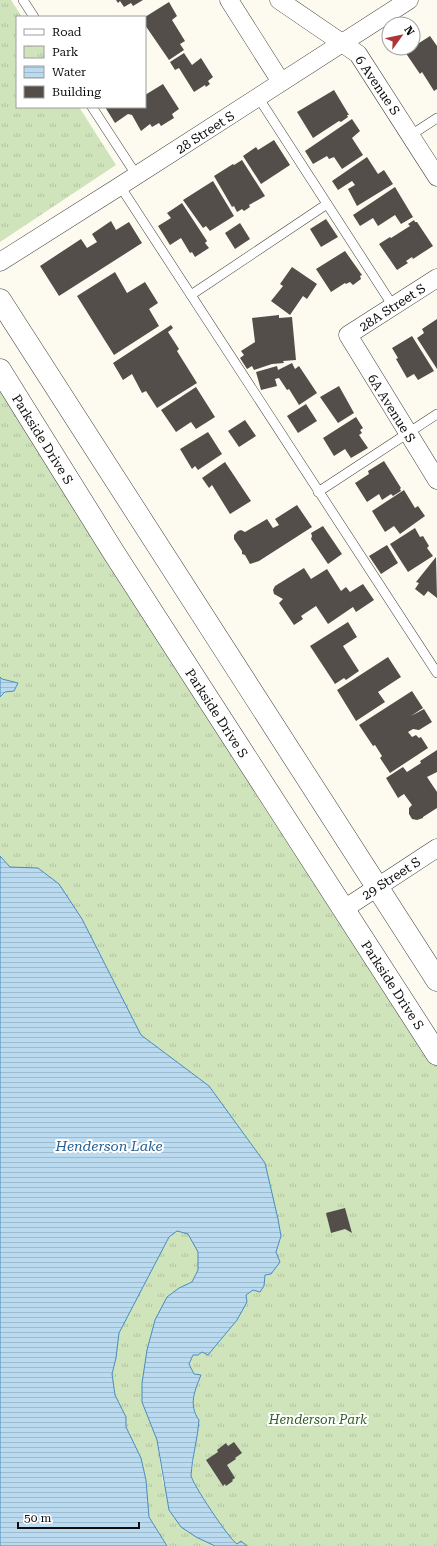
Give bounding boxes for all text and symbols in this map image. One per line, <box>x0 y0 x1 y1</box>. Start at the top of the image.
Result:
legend <box>16 16 146 108</box>
north arrow <box>381 16 421 56</box>
text: N <box>401 24 417 38</box>
text: Road <box>52 25 82 39</box>
text: Park <box>52 45 79 59</box>
street label: 6 Avenue S <box>352 53 403 118</box>
text: Water <box>52 65 86 79</box>
text: Building <box>52 85 101 99</box>
street label: 28 Street S <box>173 108 237 157</box>
street label: 28A Street S <box>356 281 428 334</box>
street label: 6A Avenue S <box>365 371 419 445</box>
street label: Parkside Drive S <box>9 392 76 487</box>
street label: Parkside Drive S <box>182 666 251 761</box>
street label: 29 Street S <box>359 854 423 903</box>
street label: Parkside Drive S <box>358 938 427 1033</box>
water label: Henderson Lake <box>54 1138 163 1154</box>
park label: Henderson Park <box>268 1412 368 1427</box>
scale bar <box>18 1504 139 1530</box>
text: 50 m <box>24 1511 51 1525</box>

